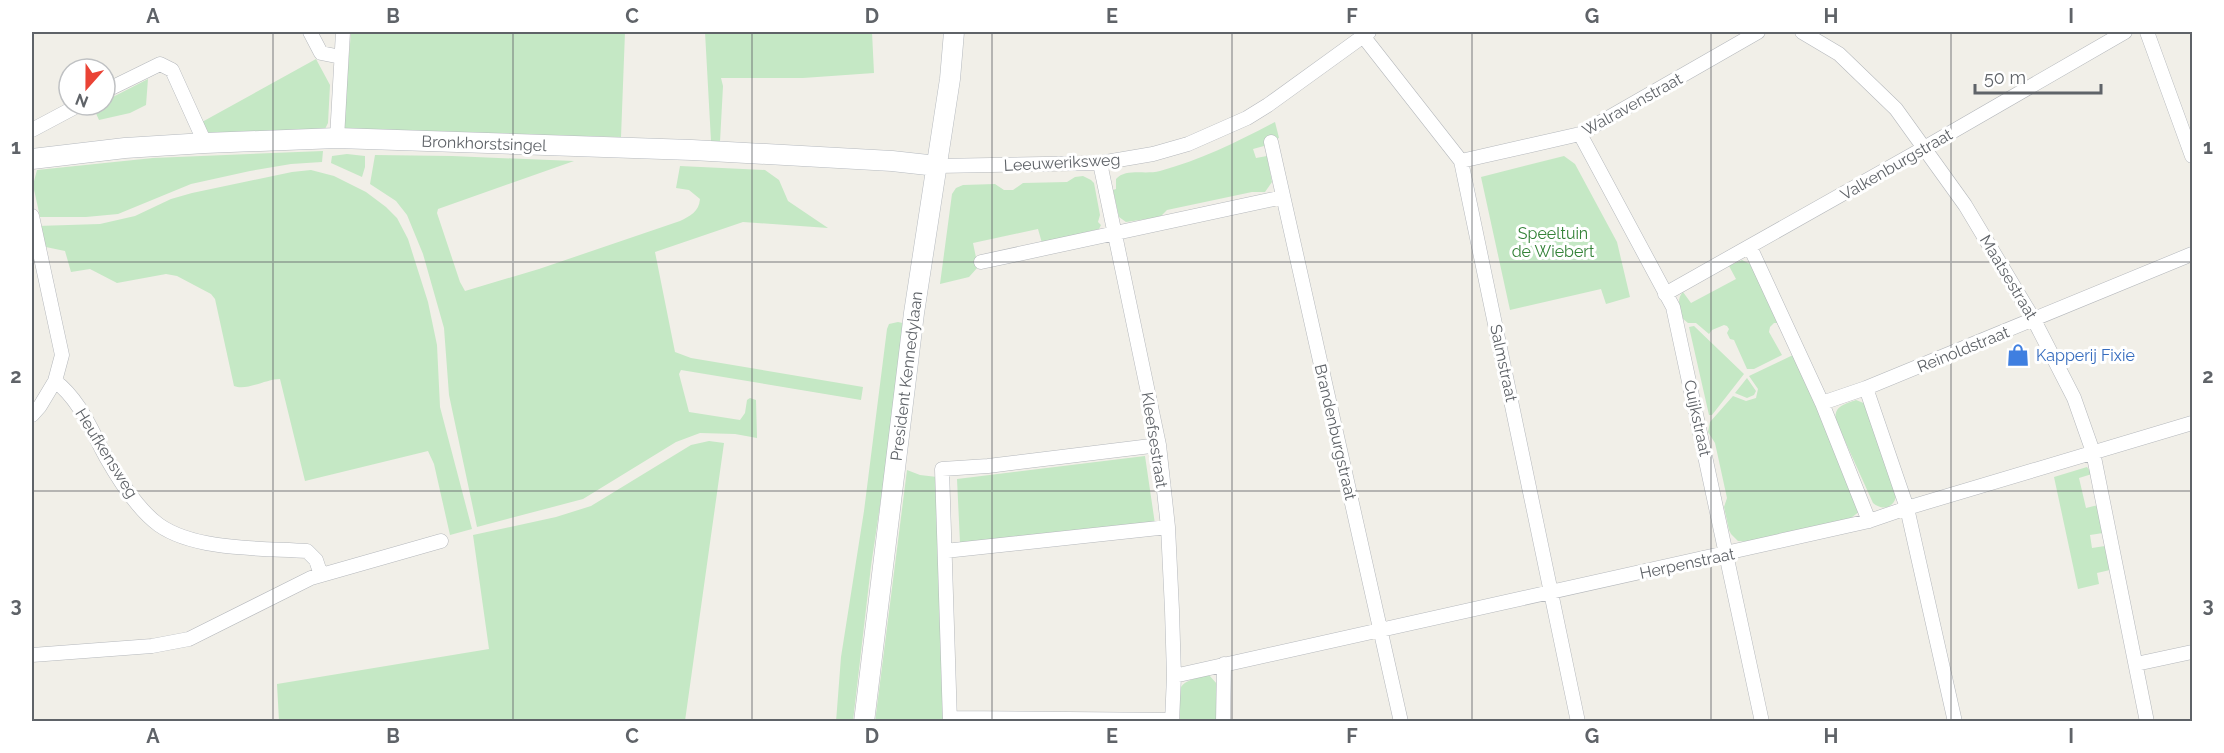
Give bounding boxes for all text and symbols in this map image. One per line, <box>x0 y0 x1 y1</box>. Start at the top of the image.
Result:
text: A <box>146 4 160 28</box>
text: B <box>386 4 400 28</box>
text: C <box>625 4 639 28</box>
text: D <box>865 4 879 28</box>
text: E <box>1106 4 1118 28</box>
text: F <box>1346 4 1358 28</box>
text: G <box>1585 4 1599 28</box>
text: H <box>1824 4 1838 28</box>
text: I <box>2068 4 2074 28</box>
north arrow <box>57 57 117 117</box>
scale bar <box>1975 57 2101 95</box>
text: 50 m <box>1984 67 2026 88</box>
street label: Walravenstraat <box>1579 69 1686 140</box>
text: N <box>73 89 91 112</box>
street label: Valkenburgstraat <box>1837 124 1956 204</box>
street label: Bronkhorstsingel <box>421 132 547 155</box>
text: 1 <box>11 135 21 159</box>
text: 1 <box>2203 135 2213 159</box>
street label: Leeuweriksweg <box>1003 150 1121 175</box>
park label: Speeltuin de Wiebert <box>1512 224 1595 261</box>
street label: Maatsestraat <box>1976 232 2042 324</box>
street label: President Kennedylaan <box>887 290 926 462</box>
street label: Reinoldstraat <box>1914 322 2013 377</box>
street label: Salmstraat <box>1486 323 1521 404</box>
shop icon: Kapperij Fixie <box>2005 342 2031 368</box>
place label: Kapperij Fixie <box>2036 346 2135 365</box>
street label: Brandenburgstraat <box>1311 362 1361 503</box>
text: 2 <box>10 364 22 388</box>
text: 2 <box>2202 364 2214 388</box>
street label: Cuijkstraat <box>1680 378 1715 459</box>
street label: Kleefsestraat <box>1138 391 1172 490</box>
street label: Heufkensweg <box>71 405 142 502</box>
street label: Herpenstraat <box>1638 544 1737 583</box>
text: 3 <box>10 593 22 617</box>
text: 3 <box>2202 593 2214 617</box>
text: A <box>146 724 160 748</box>
text: B <box>386 724 400 748</box>
text: C <box>625 724 639 748</box>
text: D <box>865 724 879 748</box>
text: E <box>1106 724 1118 748</box>
text: F <box>1346 724 1358 748</box>
text: G <box>1585 724 1599 748</box>
text: H <box>1824 724 1838 748</box>
text: I <box>2068 724 2074 748</box>

